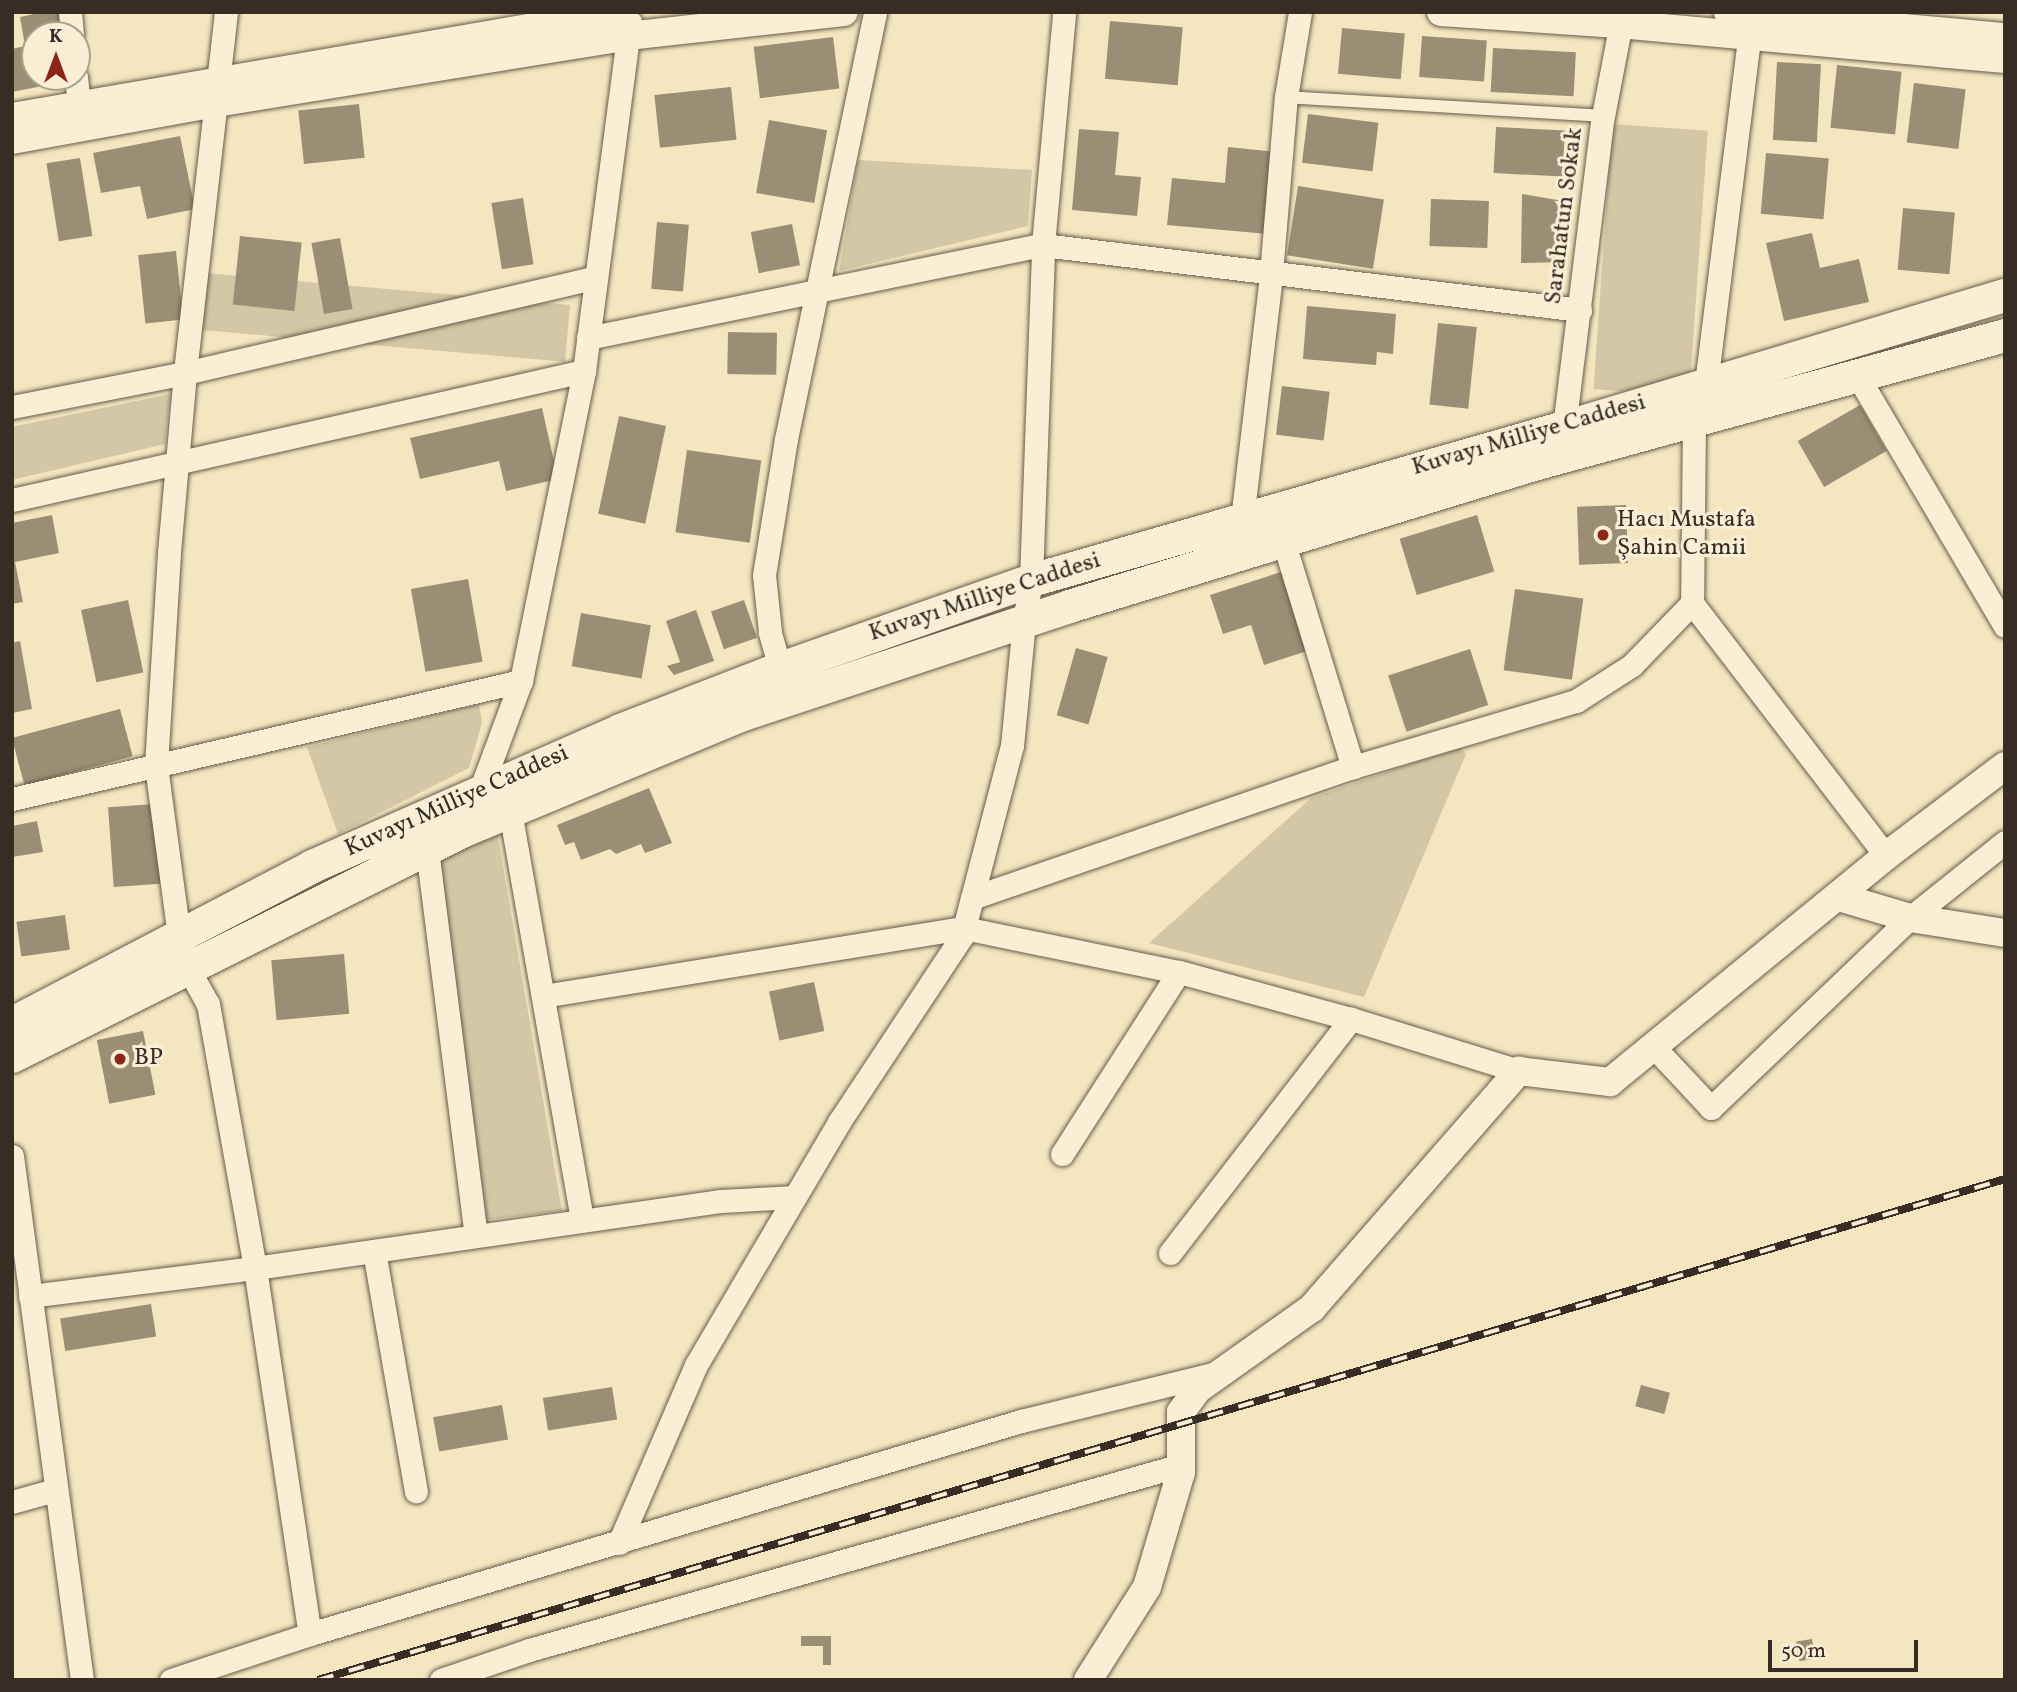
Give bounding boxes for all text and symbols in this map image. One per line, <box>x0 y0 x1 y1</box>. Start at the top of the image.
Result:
north arrow <box>21 21 91 91</box>
text: K <box>49 24 63 50</box>
street label: Sarahatun Sokak <box>1540 126 1590 306</box>
street label: Kuvayı Milliye Caddesi <box>1409 389 1649 483</box>
place label: Hacı Mustafa Şahin Camii <box>1617 507 1756 563</box>
marker: Hacı Mustafa Şahin Camii <box>1595 527 1611 543</box>
street label: Kuvayı Milliye Caddesi <box>866 547 1104 649</box>
street label: Kuvayı Milliye Caddesi <box>341 740 573 864</box>
place label: BP <box>134 1045 163 1073</box>
marker: BP <box>112 1051 128 1067</box>
scale bar <box>1772 1626 1923 1670</box>
text: 50 m <box>1781 1637 1826 1666</box>

